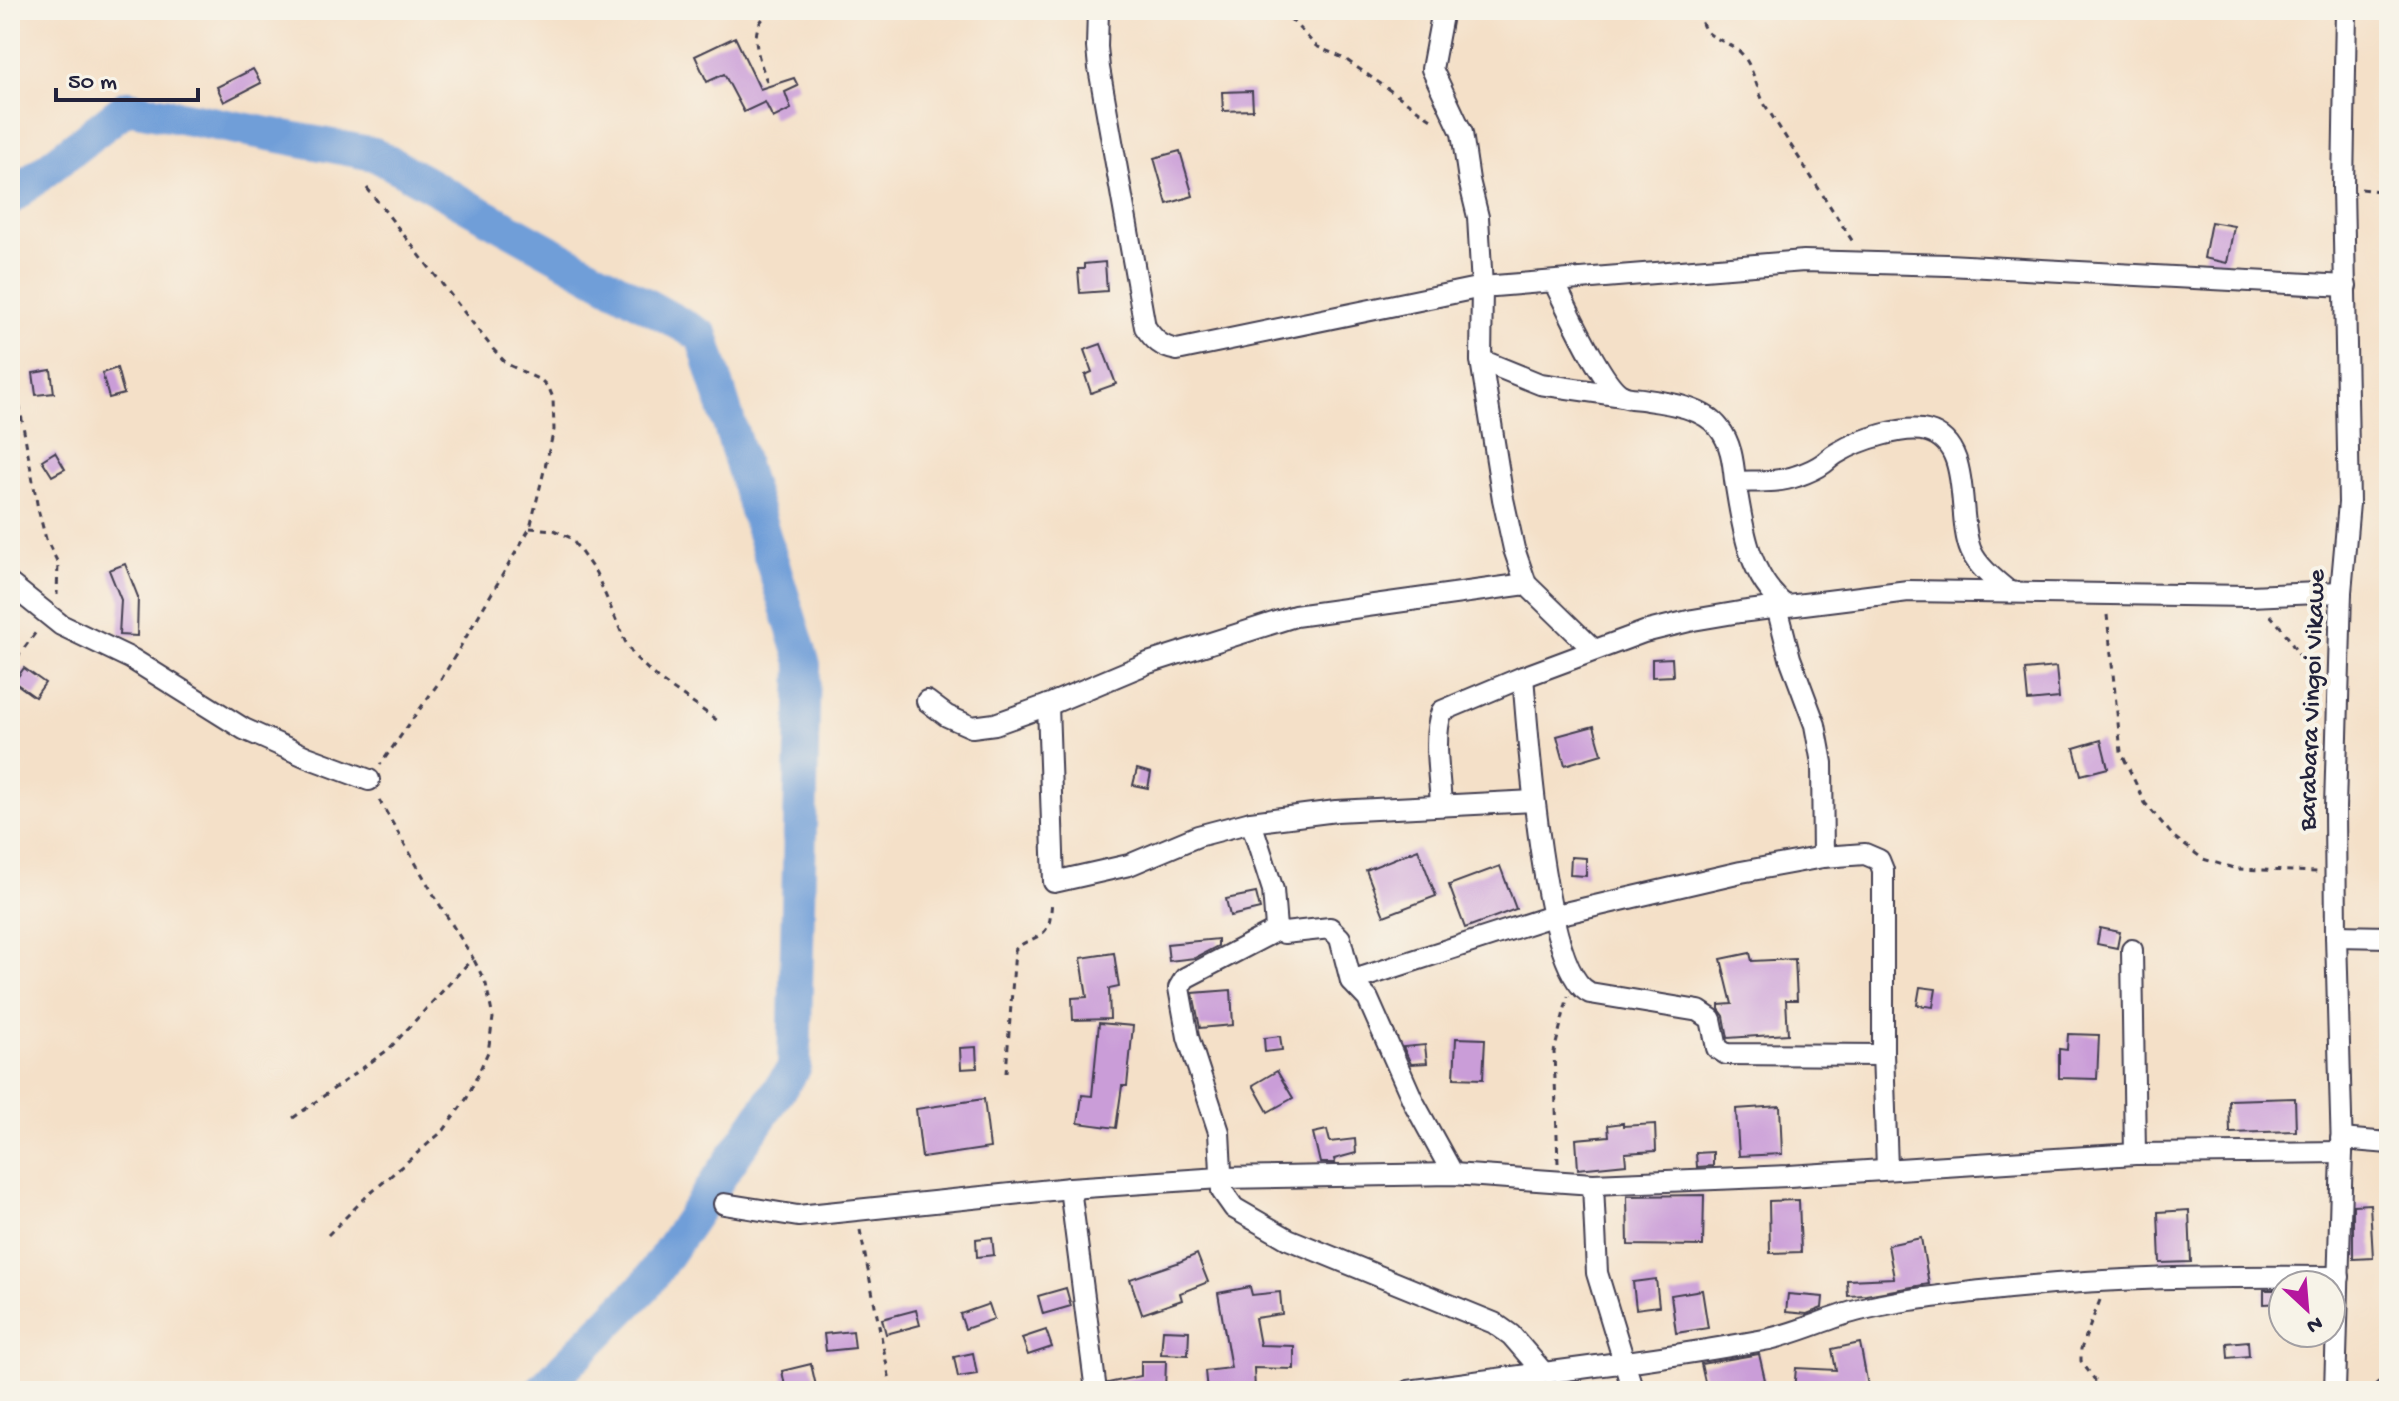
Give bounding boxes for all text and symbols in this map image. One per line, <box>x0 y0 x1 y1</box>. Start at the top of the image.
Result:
scale bar <box>56 52 198 102</box>
text: 50 m <box>68 69 117 98</box>
street label: Barabara Vingoi Vikawe <box>2294 568 2334 832</box>
north arrow <box>2267 1269 2347 1349</box>
text: N <box>2302 1309 2326 1338</box>

